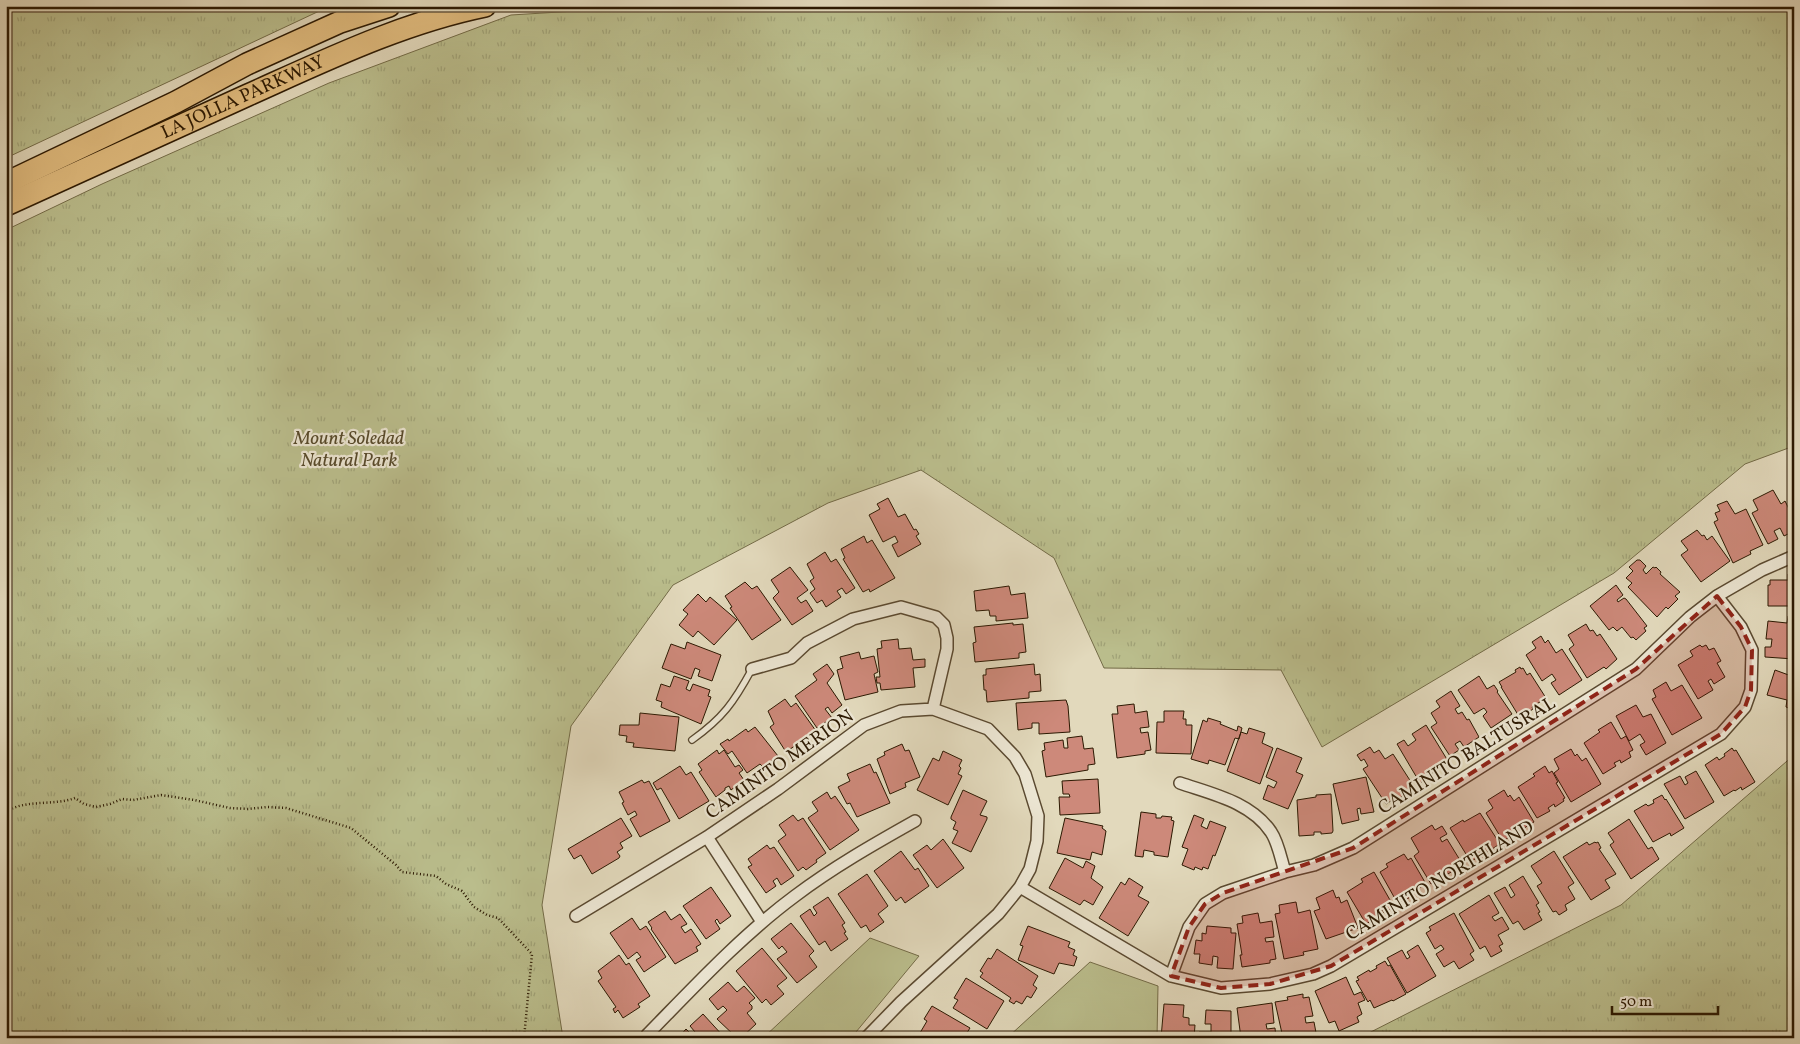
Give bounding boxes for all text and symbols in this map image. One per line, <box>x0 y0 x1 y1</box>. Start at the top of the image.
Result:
street label: LA JOLLA PARKWAY <box>157 49 329 146</box>
park label: Mount Soledad Natural Park <box>293 426 404 474</box>
street label: CAMINITO BALTUSRAL <box>1373 691 1561 821</box>
street label: CAMINITO MERION <box>701 704 859 826</box>
street label: CAMINITO NORTHLAND <box>1341 814 1539 948</box>
scale bar <box>1612 984 1719 1016</box>
text: 50 m <box>1620 992 1652 1013</box>

